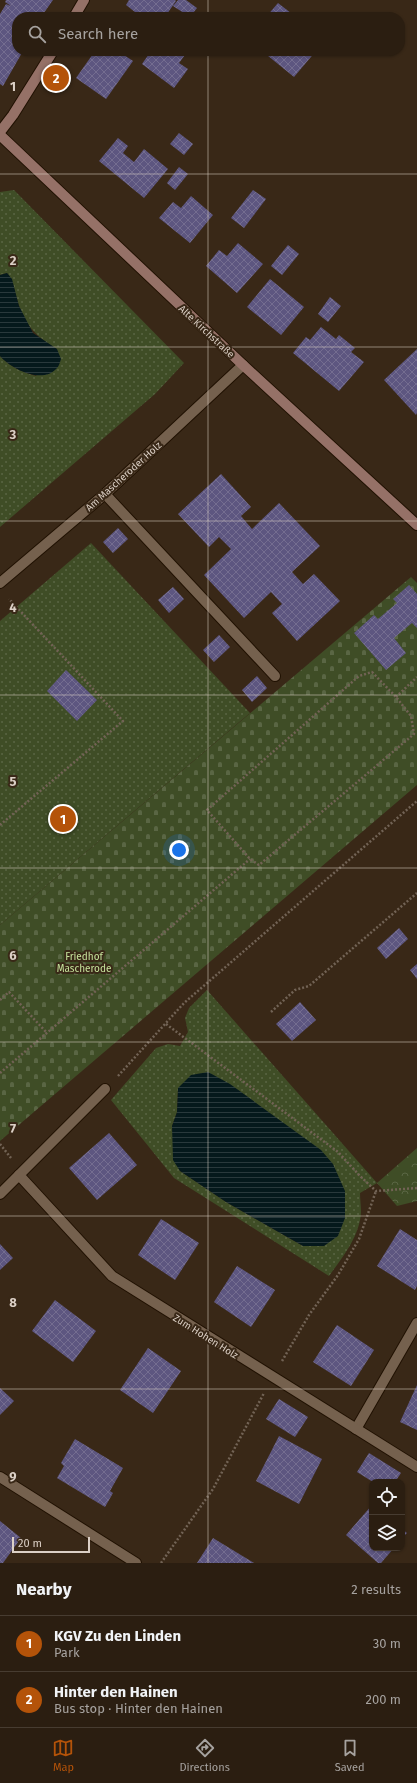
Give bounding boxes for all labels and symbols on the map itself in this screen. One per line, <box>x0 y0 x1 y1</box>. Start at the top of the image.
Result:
pin: 2 <box>43 63 69 93</box>
text: 1 <box>10 79 16 94</box>
text: 2 <box>10 253 17 268</box>
street label: Alte Kirchstraße <box>176 303 237 361</box>
text: 3 <box>9 427 17 442</box>
street label: Am Mascheroder Holz <box>83 439 165 514</box>
text: 4 <box>9 600 17 615</box>
text: 5 <box>10 774 17 789</box>
pin: 1 <box>50 804 76 834</box>
your location <box>169 840 189 860</box>
text: 6 <box>9 948 17 963</box>
park label: Friedhof Mascherode <box>57 951 111 975</box>
text: 7 <box>10 1121 16 1136</box>
text: 8 <box>9 1295 17 1310</box>
street label: Zum Hohen Holz <box>171 1312 241 1362</box>
text: 9 <box>9 1469 17 1484</box>
scale bar <box>12 1535 90 1554</box>

